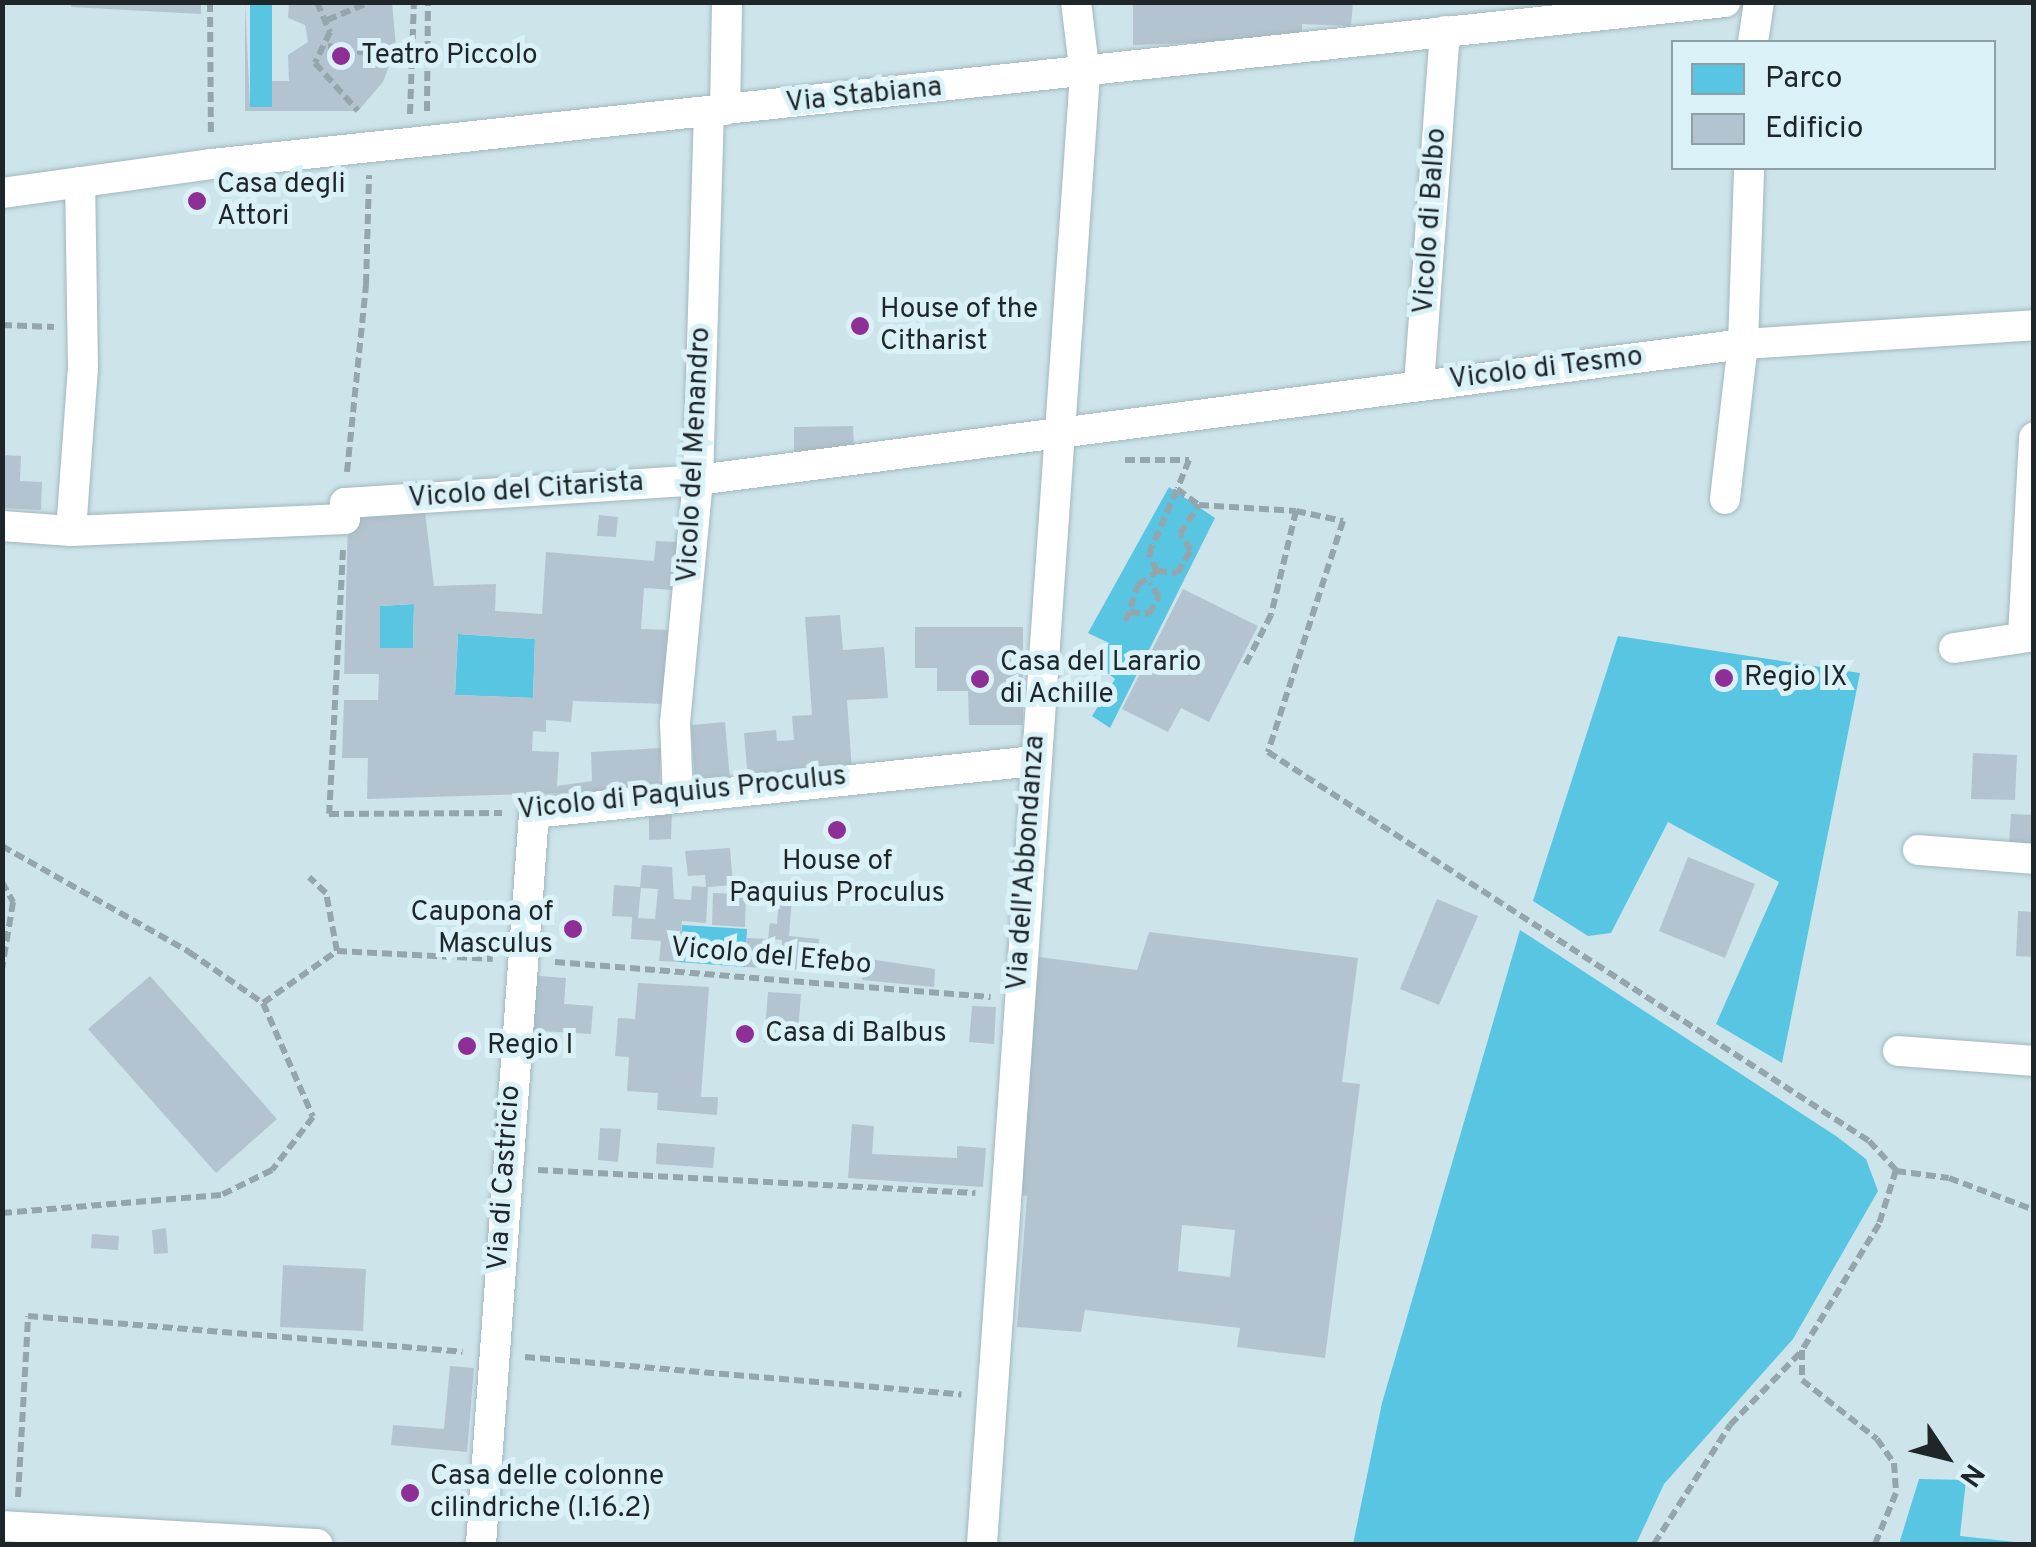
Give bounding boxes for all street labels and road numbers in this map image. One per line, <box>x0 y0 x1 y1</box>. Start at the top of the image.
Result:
street label: Via Stabiana <box>784 71 944 121</box>
street label: Vicolo di Balbo <box>1408 127 1454 315</box>
street label: Vicolo del Menandro <box>672 326 718 584</box>
street label: Vicolo di Tesmo <box>1447 340 1645 398</box>
street label: Vicolo del Citarista <box>407 466 645 516</box>
street label: Via dell'Abbondanza <box>1001 734 1053 992</box>
street label: Vicolo di Paquius Proculus <box>516 760 848 828</box>
street label: Vicolo del Efebo <box>669 931 873 983</box>
street label: Via di Castricio <box>482 1084 528 1272</box>

